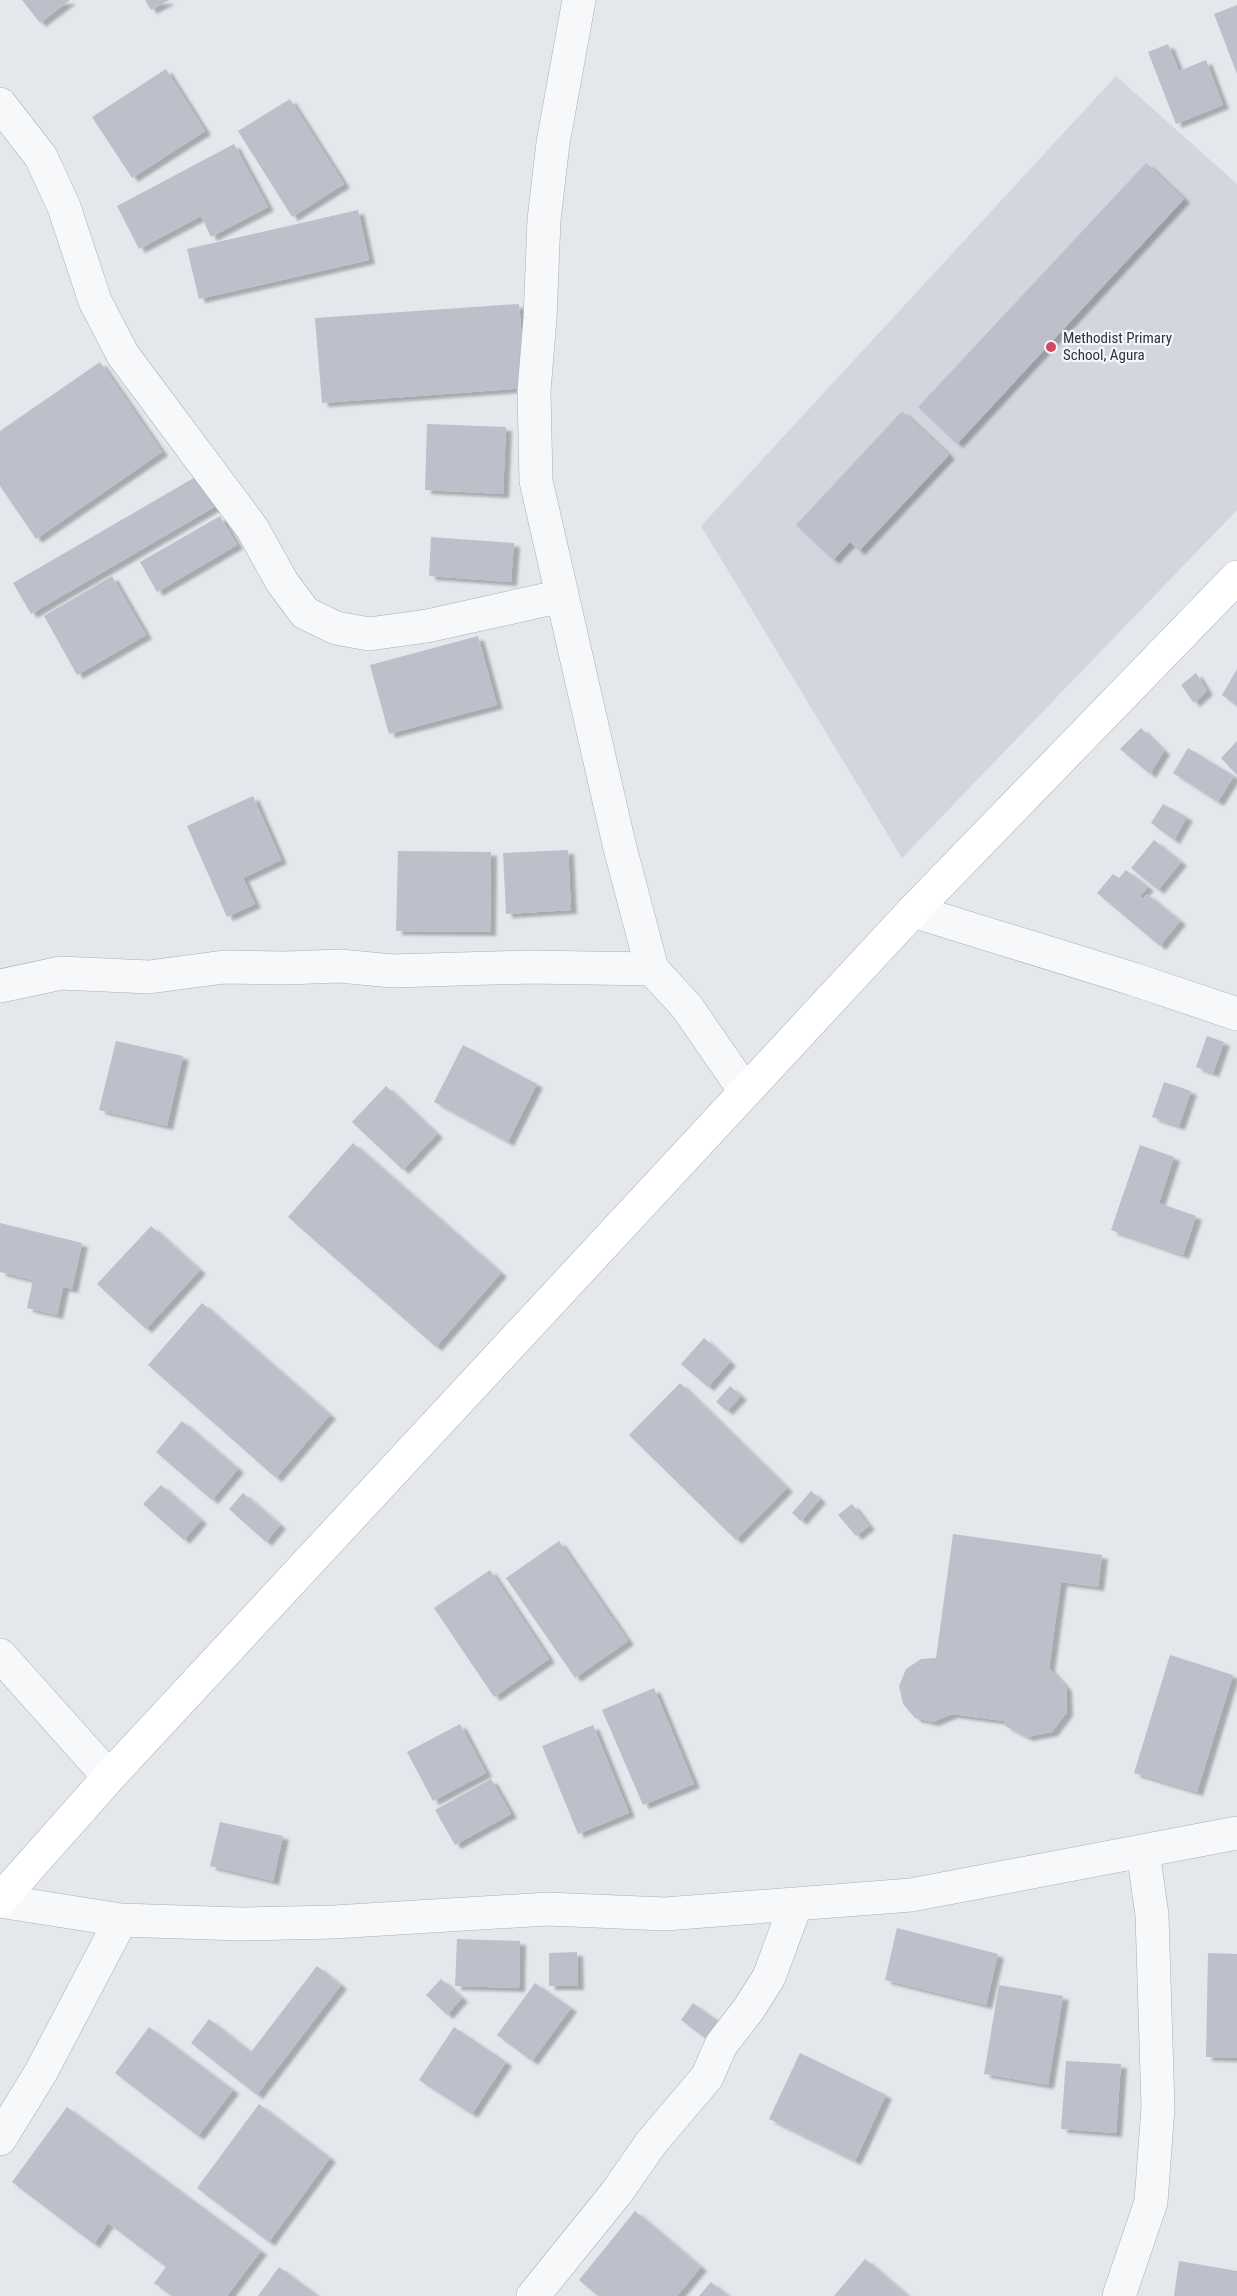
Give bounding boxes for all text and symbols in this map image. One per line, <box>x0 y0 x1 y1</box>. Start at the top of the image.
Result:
place label: Methodist Primary School, Agura <box>1063 329 1172 364</box>
marker: Methodist Primary School, Agura <box>1044 340 1058 354</box>

